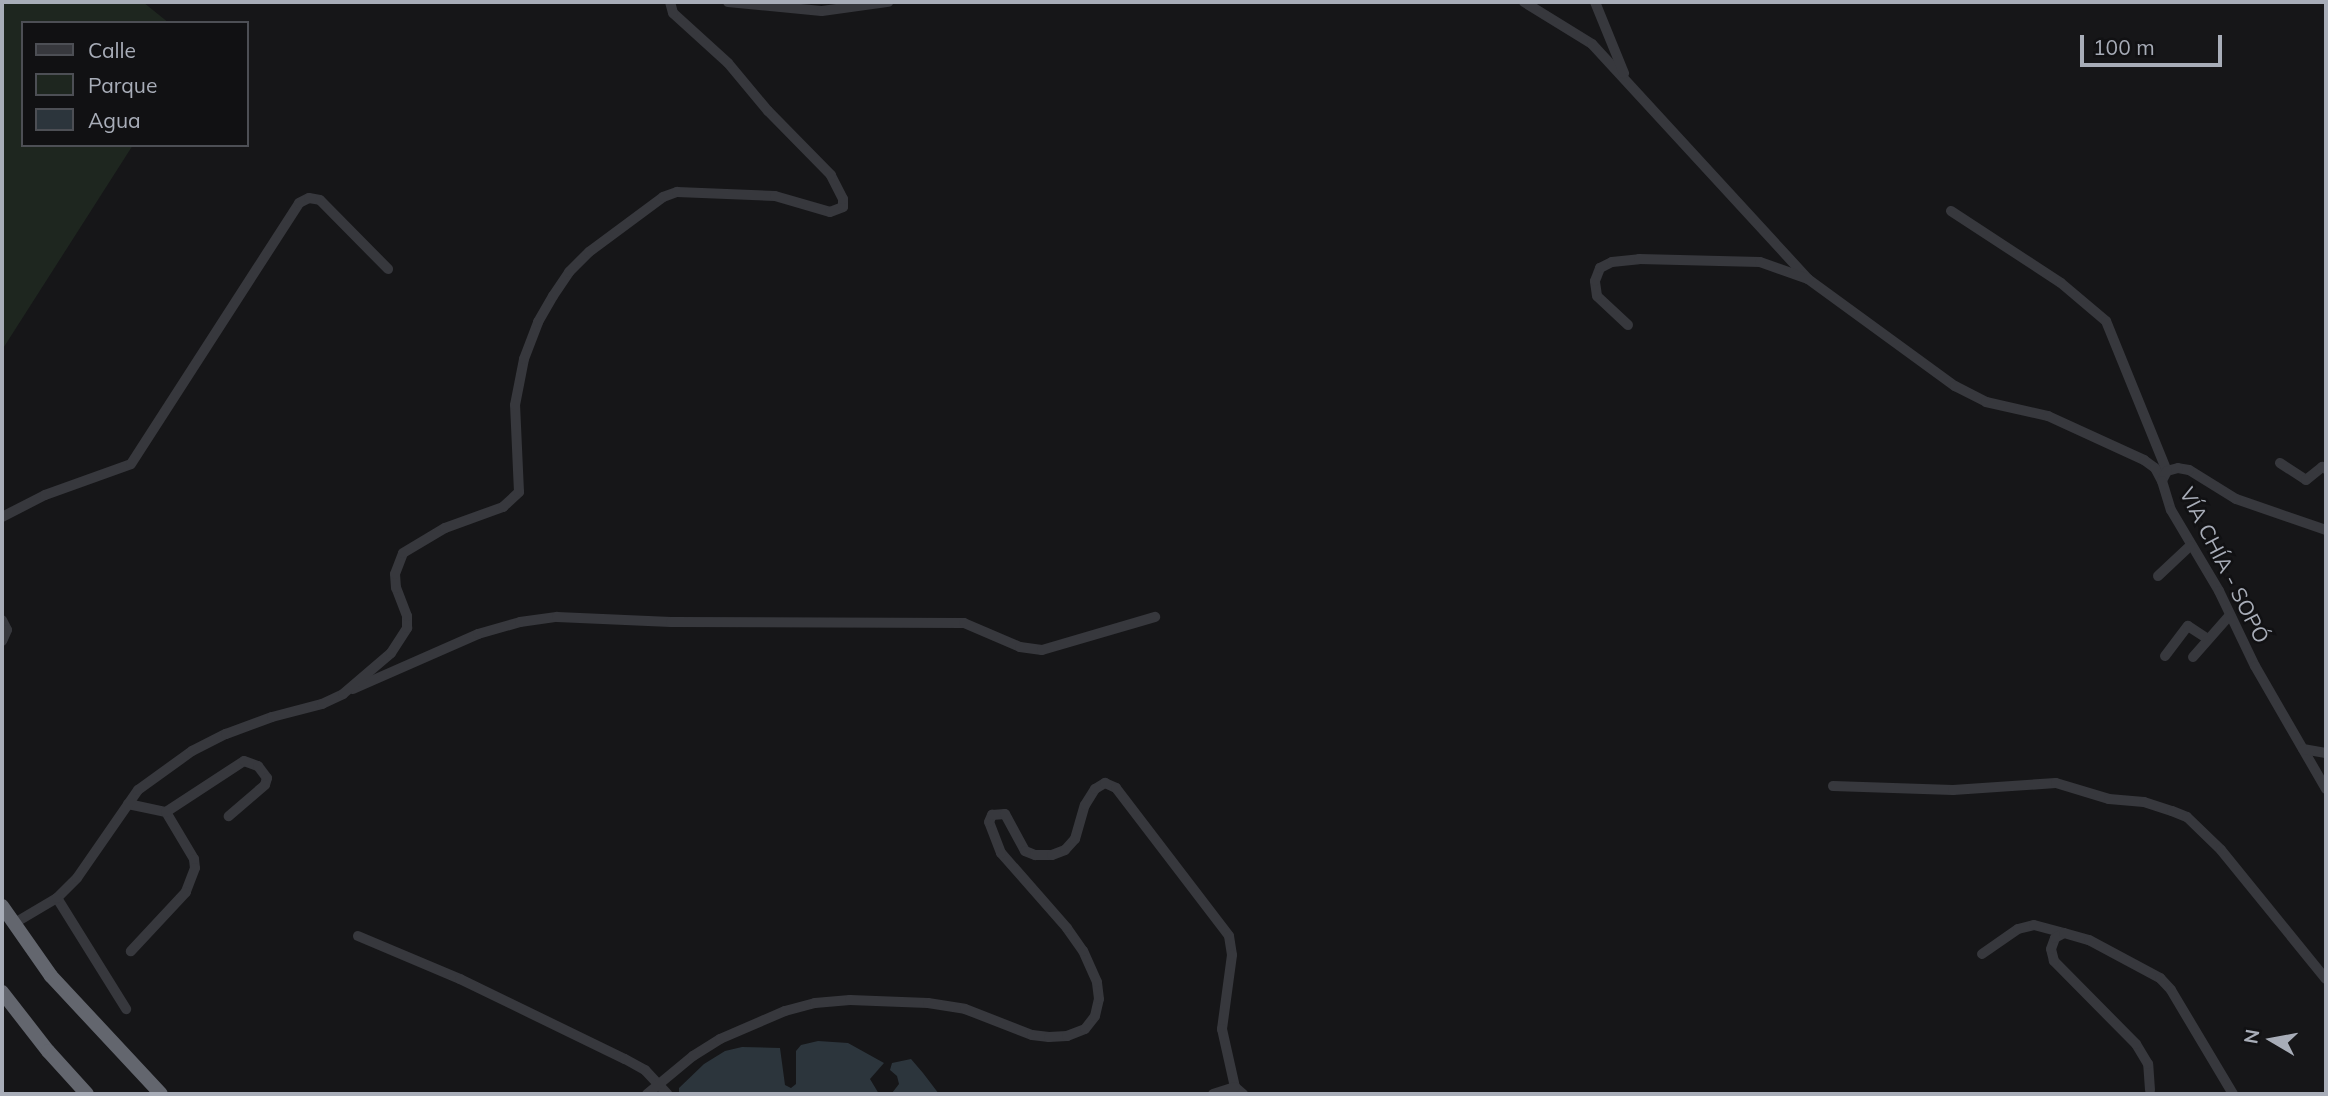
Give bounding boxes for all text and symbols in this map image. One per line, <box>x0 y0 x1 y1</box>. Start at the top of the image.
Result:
legend <box>21 21 248 147</box>
scale bar <box>2083 21 2225 65</box>
text: 100 m <box>2093 34 2155 60</box>
text: Calle <box>88 37 136 63</box>
text: Parque <box>88 72 157 98</box>
text: Agua <box>88 107 141 133</box>
street label: VÍA CHÍA - SOPÓ <box>2175 483 2275 647</box>
north arrow <box>2237 1005 2307 1075</box>
text: N <box>2238 1027 2264 1046</box>

